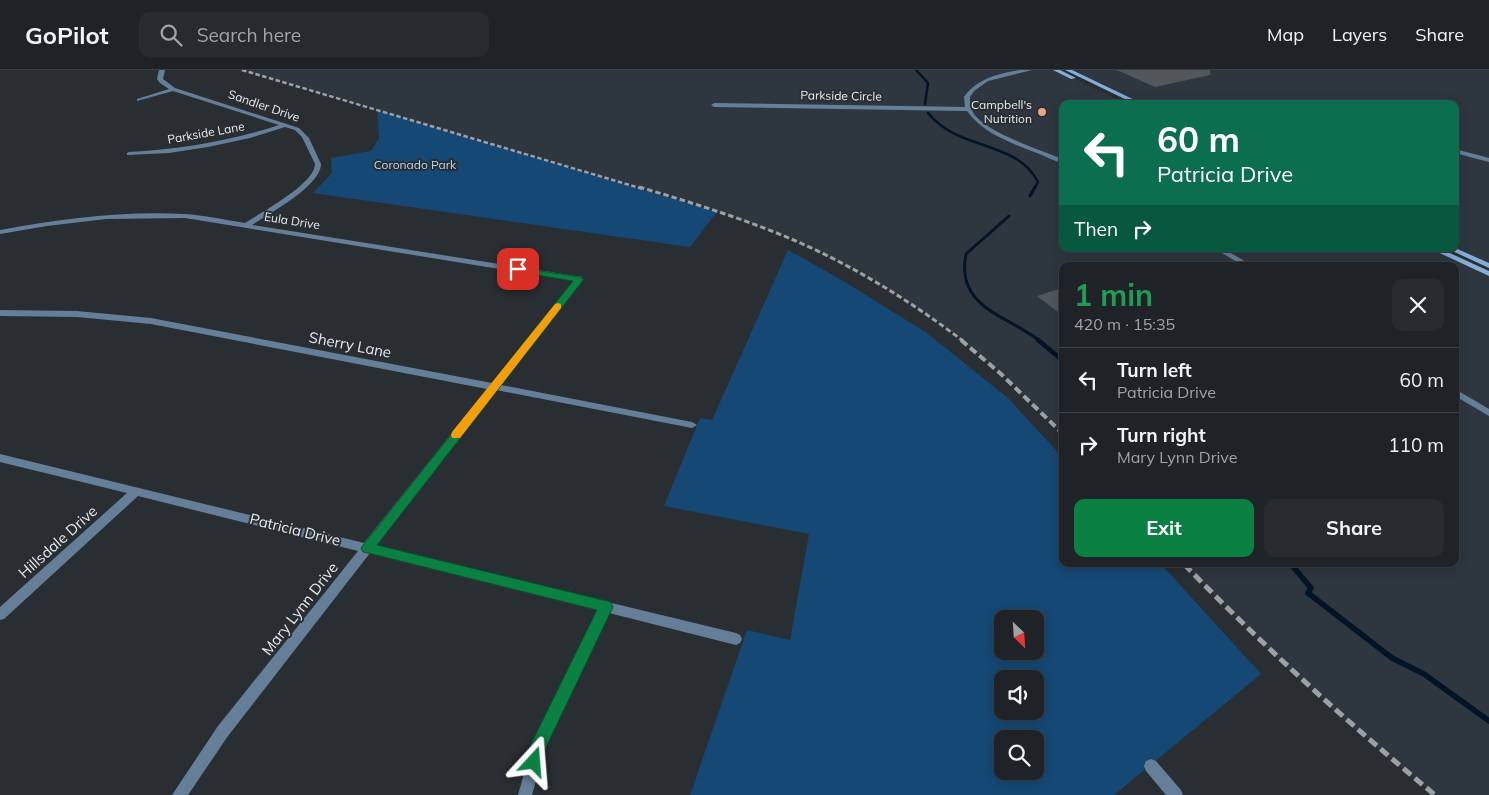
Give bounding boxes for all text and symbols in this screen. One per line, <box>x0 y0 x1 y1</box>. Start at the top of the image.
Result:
search box <box>139 12 489 57</box>
text: GoPilot <box>25 20 109 50</box>
icon: search <box>157 21 185 49</box>
text: Search here <box>197 23 301 47</box>
text: Map <box>1267 23 1304 46</box>
text: Layers <box>1332 23 1387 46</box>
text: Share <box>1415 23 1464 46</box>
street label: Sandler Drive <box>226 86 302 125</box>
street label: Parkside Circle <box>800 87 882 104</box>
place label: Campbell's Nutrition <box>971 97 1032 126</box>
marker: Campbell's Nutrition <box>1036 106 1048 118</box>
text: 60 m <box>1157 117 1240 161</box>
street label: Parkside Lane <box>166 118 246 147</box>
icon: left <box>1074 120 1139 185</box>
park label: Coronado Park <box>374 157 457 172</box>
text: Patricia Drive <box>1157 160 1293 188</box>
street label: Eula Drive <box>263 209 321 232</box>
icon: right <box>1128 215 1156 243</box>
text: Then <box>1074 217 1118 241</box>
pin <box>497 248 539 290</box>
icon: arrive <box>504 255 532 283</box>
text: 1 min <box>1074 276 1153 314</box>
button: close <box>1392 279 1444 331</box>
text: 420 m · 15:35 <box>1074 314 1175 334</box>
street label: Sherry Lane <box>307 327 393 362</box>
text: Turn left <box>1117 358 1192 382</box>
icon: left <box>1074 366 1102 394</box>
text: 60 m <box>1400 368 1444 392</box>
text: Patricia Drive <box>1117 382 1216 402</box>
text: Turn right <box>1117 423 1206 447</box>
icon: right <box>1074 431 1102 459</box>
text: 110 m <box>1388 433 1444 457</box>
text: Mary Lynn Drive <box>1117 447 1237 467</box>
button: Exit <box>1074 499 1254 557</box>
button: Share <box>1264 499 1444 557</box>
street label: Hillsdale Drive <box>14 501 101 582</box>
street label: Patricia Drive <box>248 509 342 550</box>
street label: Mary Lynn Drive <box>257 558 342 659</box>
north arrow <box>994 610 1044 660</box>
map controls <box>994 610 1044 780</box>
button: sound <box>994 670 1044 720</box>
button: search <box>994 730 1044 780</box>
position arrow <box>507 735 559 787</box>

